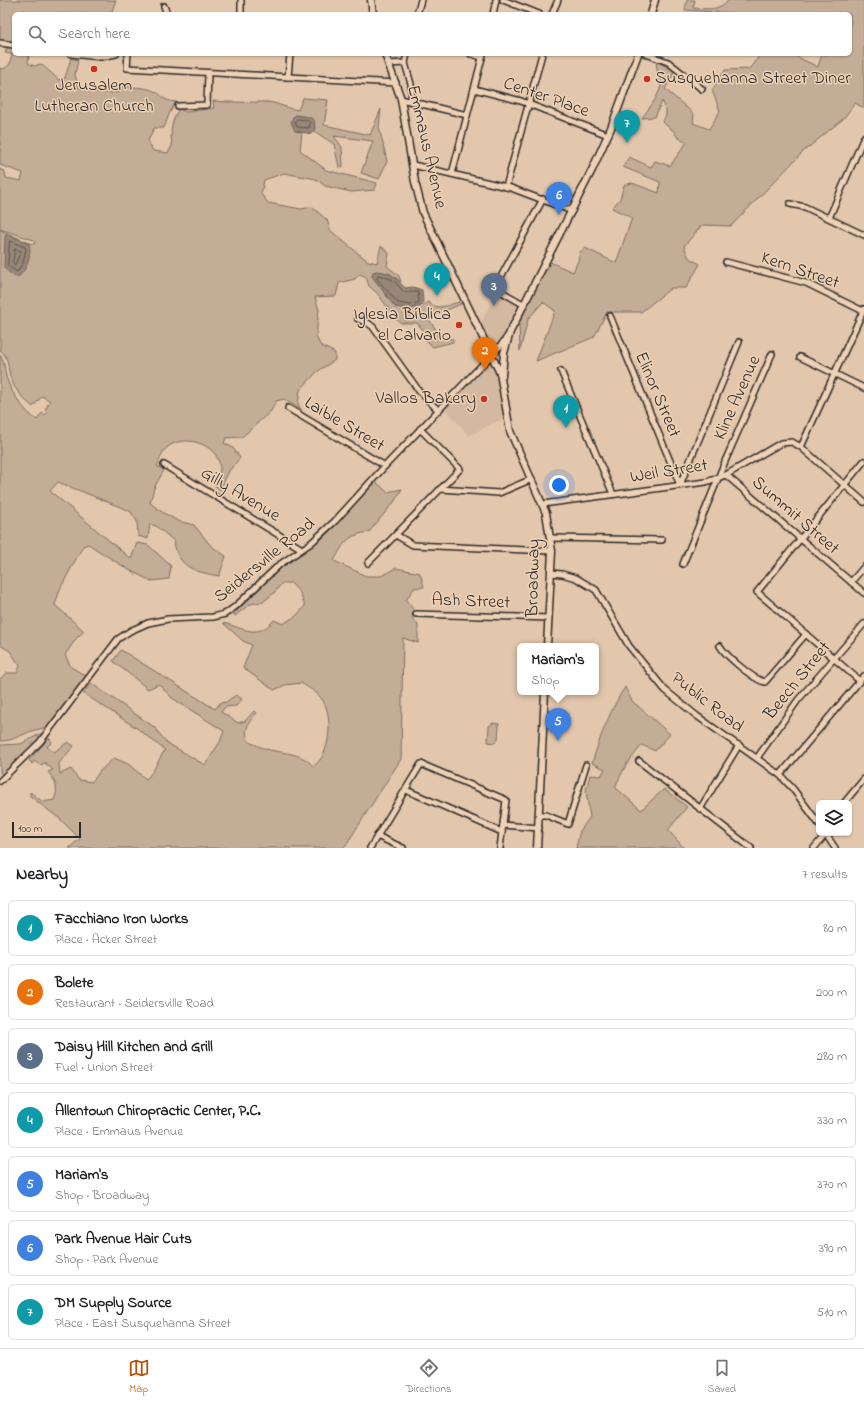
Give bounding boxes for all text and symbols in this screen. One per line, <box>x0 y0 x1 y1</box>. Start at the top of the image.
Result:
search box <box>12 12 852 56</box>
icon: search <box>26 23 48 45</box>
text: Search here <box>58 23 130 45</box>
marker: Jerusalem Lutheran Church <box>89 64 99 74</box>
place label: Susquehanna Street Diner <box>655 66 851 92</box>
street label: Center Place <box>500 71 593 125</box>
place label: Jerusalem Lutheran Church <box>34 73 154 120</box>
marker: Susquehanna Street Diner <box>642 74 652 84</box>
street label: Emmaus Avenue <box>399 83 453 212</box>
pin: 7 <box>614 110 640 143</box>
pin: 6 <box>546 182 572 215</box>
street label: Kern Street <box>757 246 843 296</box>
pin: 4 <box>424 263 450 296</box>
pin: 3 <box>481 273 507 306</box>
place label: Iglesia Bíblica el Calvario <box>353 302 451 349</box>
marker: Iglesia Bíblica el Calvario <box>454 320 464 330</box>
pin: 2 <box>472 337 498 370</box>
street label: Elinor Street <box>627 348 687 442</box>
street label: Kline Avenue <box>708 351 769 445</box>
place label: Vallos Bakery <box>374 386 476 412</box>
street label: Laible Street <box>299 391 389 459</box>
marker: Vallos Bakery <box>479 394 489 404</box>
pin: 1 <box>553 395 579 428</box>
street label: Weil Street <box>628 453 710 491</box>
street label: Gilly Avenue <box>195 461 286 530</box>
street label: Summit Street <box>745 470 845 562</box>
your location <box>549 475 569 495</box>
street label: Seidersville Road <box>209 512 321 610</box>
street label: Broadway <box>520 539 548 618</box>
street label: Ash Street <box>431 588 511 616</box>
street label: Beech Street <box>757 636 838 727</box>
popup <box>517 643 599 695</box>
text: Mariam's <box>531 649 585 671</box>
street label: Public Road <box>665 666 749 740</box>
text: Shop <box>531 671 560 690</box>
pin: 5 <box>545 708 571 741</box>
map controls <box>816 800 852 836</box>
button: layers <box>816 800 852 836</box>
scale bar <box>12 820 81 839</box>
text: 100 m <box>18 821 42 837</box>
text: Nearby <box>16 862 68 887</box>
text: 7 results <box>802 865 848 884</box>
text: Facchiano Iron Works <box>55 908 188 930</box>
text: 1 <box>28 919 32 938</box>
text: 80 m <box>823 919 847 938</box>
text: Place · Acker Street <box>55 930 157 949</box>
text: Bolete <box>55 972 93 994</box>
text: 2 <box>27 983 33 1002</box>
text: 200 m <box>816 983 847 1002</box>
text: Restaurant · Seidersville Road <box>55 994 214 1013</box>
text: Daisy Hill Kitchen and Grill <box>55 1036 213 1058</box>
text: 3 <box>27 1047 33 1066</box>
text: 280 m <box>817 1047 847 1066</box>
text: Fuel · Union Street <box>55 1058 153 1077</box>
text: Allentown Chiropractic Center, P.C. <box>55 1100 261 1122</box>
text: 4 <box>27 1111 33 1130</box>
text: 330 m <box>817 1111 847 1130</box>
text: Place · Emmaus Avenue <box>55 1122 183 1141</box>
text: Mariam's <box>55 1164 109 1186</box>
text: 5 <box>26 1175 34 1194</box>
text: 370 m <box>817 1175 847 1194</box>
text: Shop · Broadway <box>55 1186 149 1205</box>
text: Park Avenue Hair Cuts <box>55 1228 192 1250</box>
text: 6 <box>27 1239 33 1258</box>
text: 390 m <box>819 1239 847 1258</box>
text: Shop · Park Avenue <box>55 1250 158 1269</box>
text: DM Supply Source <box>55 1292 172 1314</box>
text: 7 <box>27 1303 33 1322</box>
text: 510 m <box>816 1303 847 1322</box>
text: Place · East Susquehanna Street <box>55 1314 231 1333</box>
tab: Map <box>128 1357 150 1397</box>
tab: Directions <box>406 1357 451 1397</box>
tab: Saved <box>707 1357 736 1397</box>

